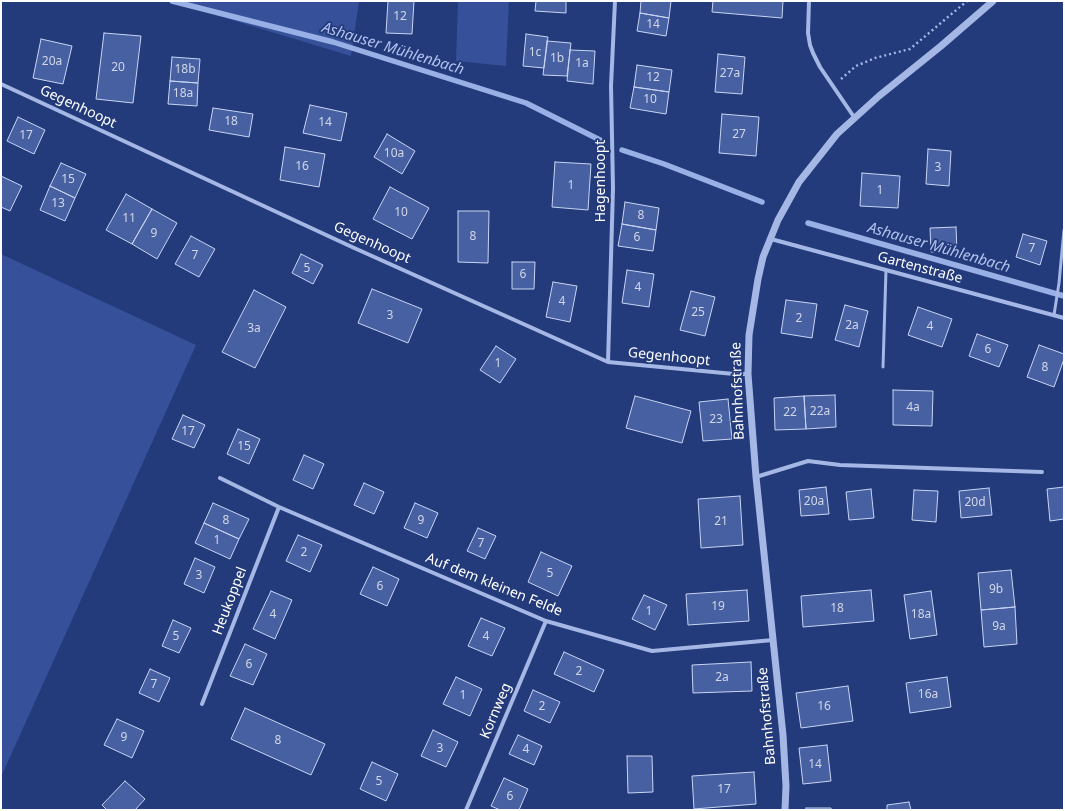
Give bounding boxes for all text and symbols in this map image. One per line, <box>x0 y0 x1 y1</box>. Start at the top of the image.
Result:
house number: 12 <box>393 10 407 24</box>
house number: 14 <box>646 18 660 32</box>
water label: Ashauser Mühlenbach <box>320 19 466 79</box>
house number: 1c <box>529 46 541 60</box>
house number: 1b <box>550 52 564 66</box>
house number: 20a <box>42 55 62 69</box>
house number: 1a <box>575 57 589 71</box>
house number: 20 <box>111 61 125 75</box>
house number: 18b <box>174 63 196 77</box>
house number: 27a <box>720 67 740 81</box>
house number: 12 <box>646 71 660 85</box>
street label: Gegenhoopt <box>37 82 119 132</box>
house number: 18a <box>173 87 193 101</box>
house number: 10 <box>643 93 657 107</box>
house number: 18 <box>224 115 238 129</box>
house number: 14 <box>318 116 332 130</box>
house number: 27 <box>732 128 746 142</box>
house number: 17 <box>19 129 33 143</box>
street label: Hagenhoopt <box>593 140 609 222</box>
house number: 10a <box>384 147 404 161</box>
house number: 16 <box>295 160 309 174</box>
house number: 3 <box>935 161 941 175</box>
house number: 15 <box>61 173 75 187</box>
house number: 1 <box>568 179 574 193</box>
house number: 1 <box>877 184 883 198</box>
house number: 13 <box>51 197 65 211</box>
house number: 10 <box>394 206 408 220</box>
house number: 8 <box>638 209 644 223</box>
house number: 11 <box>122 212 136 226</box>
street label: Gegenhoopt <box>331 219 413 267</box>
water label: Ashauser Mühlenbach <box>866 219 1012 277</box>
house number: 9 <box>151 227 157 241</box>
house number: 8 <box>470 230 476 244</box>
house number: 6 <box>634 231 640 245</box>
house number: 7 <box>1029 242 1035 256</box>
house number: 7 <box>192 249 198 263</box>
street label: Gartenstraße <box>876 249 964 287</box>
house number: 5 <box>304 262 310 276</box>
house number: 6 <box>520 268 526 282</box>
house number: 4 <box>635 281 641 295</box>
house number: 4 <box>559 295 565 309</box>
house number: 25 <box>691 306 705 320</box>
house number: 3 <box>387 309 393 323</box>
house number: 2 <box>796 312 802 326</box>
house number: 2a <box>845 319 859 333</box>
house number: 4 <box>927 320 933 334</box>
house number: 3a <box>247 322 261 336</box>
street label: Bahnhofstraße <box>728 342 748 440</box>
house number: 6 <box>985 343 991 357</box>
street label: Gegenhoopt <box>627 344 711 370</box>
house number: 1 <box>495 357 501 371</box>
house number: 8 <box>1042 361 1048 375</box>
house number: 4a <box>906 401 920 415</box>
house number: 22a <box>810 405 830 419</box>
house number: 22 <box>783 406 797 420</box>
house number: 23 <box>709 413 723 427</box>
house number: 17 <box>181 425 195 439</box>
house number: 15 <box>237 440 251 454</box>
house number: 20a <box>804 495 824 509</box>
house number: 20d <box>964 496 986 510</box>
house number: 8 <box>223 514 229 528</box>
house number: 9 <box>418 514 424 528</box>
house number: 21 <box>714 515 728 529</box>
house number: 1 <box>214 534 220 548</box>
house number: 7 <box>478 537 484 551</box>
house number: 2 <box>301 546 307 560</box>
street label: Auf dem kleinen Felde <box>423 550 565 620</box>
street label: Heukoppel <box>209 565 251 637</box>
house number: 5 <box>547 567 553 581</box>
house number: 3 <box>196 569 202 583</box>
house number: 6 <box>377 580 383 594</box>
house number: 9b <box>989 583 1003 597</box>
house number: 19 <box>711 600 725 614</box>
house number: 18 <box>830 602 844 616</box>
house number: 1 <box>646 605 652 619</box>
house number: 4 <box>270 608 276 622</box>
house number: 18a <box>911 608 931 622</box>
house number: 9a <box>992 620 1006 634</box>
house number: 5 <box>173 630 179 644</box>
house number: 4 <box>483 630 489 644</box>
house number: 6 <box>246 658 252 672</box>
house number: 2 <box>576 665 582 679</box>
street label: Bahnhofstraße <box>754 666 780 766</box>
house number: 2a <box>715 671 729 685</box>
house number: 7 <box>151 678 157 692</box>
street label: Kornweg <box>477 681 515 741</box>
house number: 16a <box>918 688 938 702</box>
house number: 1 <box>460 689 466 703</box>
house number: 2 <box>539 700 545 714</box>
house number: 16 <box>817 700 831 714</box>
house number: 9 <box>121 731 127 745</box>
house number: 8 <box>275 734 281 748</box>
house number: 3 <box>437 742 443 756</box>
house number: 4 <box>523 743 529 757</box>
house number: 14 <box>808 758 822 772</box>
house number: 5 <box>376 775 382 789</box>
house number: 17 <box>717 783 731 797</box>
house number: 6 <box>507 790 513 804</box>

